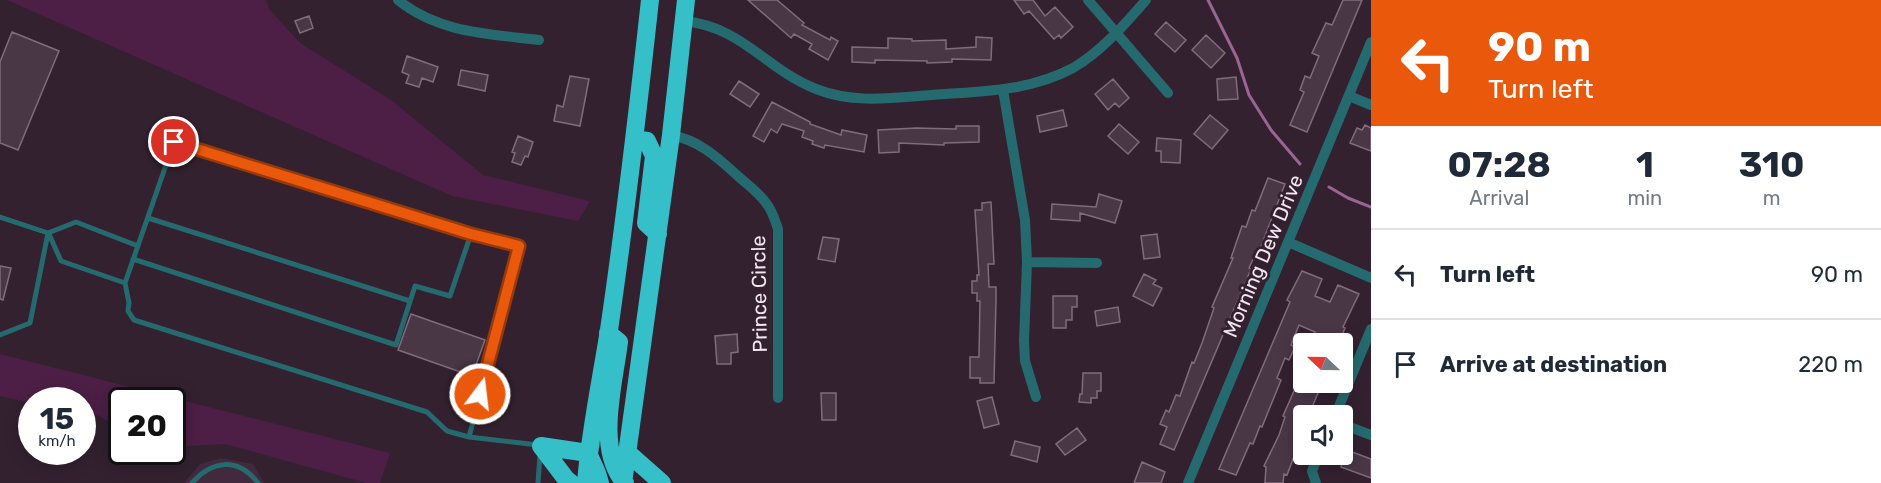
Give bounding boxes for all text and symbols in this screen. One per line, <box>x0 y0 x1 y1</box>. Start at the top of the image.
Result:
text: 90 m <box>1488 22 1591 72</box>
icon: left <box>1389 24 1467 102</box>
text: Turn left <box>1488 73 1593 105</box>
pin <box>148 116 199 167</box>
icon: arrive <box>157 125 190 158</box>
text: 07:28 <box>1448 143 1551 186</box>
text: 1 <box>1636 143 1654 186</box>
text: 310 <box>1739 143 1804 186</box>
street label: Morning Dew Drive <box>1218 171 1308 341</box>
text: Arrival <box>1469 186 1529 210</box>
text: min <box>1628 186 1662 210</box>
text: m <box>1763 186 1780 210</box>
street label: Prince Circle <box>746 235 772 353</box>
icon: left <box>1389 258 1422 291</box>
text: Turn left <box>1440 261 1535 288</box>
text: 90 m <box>1811 261 1863 288</box>
north arrow <box>1293 333 1353 393</box>
map controls <box>1293 333 1353 465</box>
icon: arrive <box>1389 348 1422 381</box>
text: Arrive at destination <box>1440 351 1667 378</box>
text: 220 m <box>1798 351 1863 378</box>
position arrow <box>448 362 512 426</box>
speed limit sign: 20 <box>108 387 186 465</box>
text: 15 <box>40 401 74 437</box>
button: sound <box>1293 405 1353 465</box>
text: km/h <box>38 432 76 450</box>

